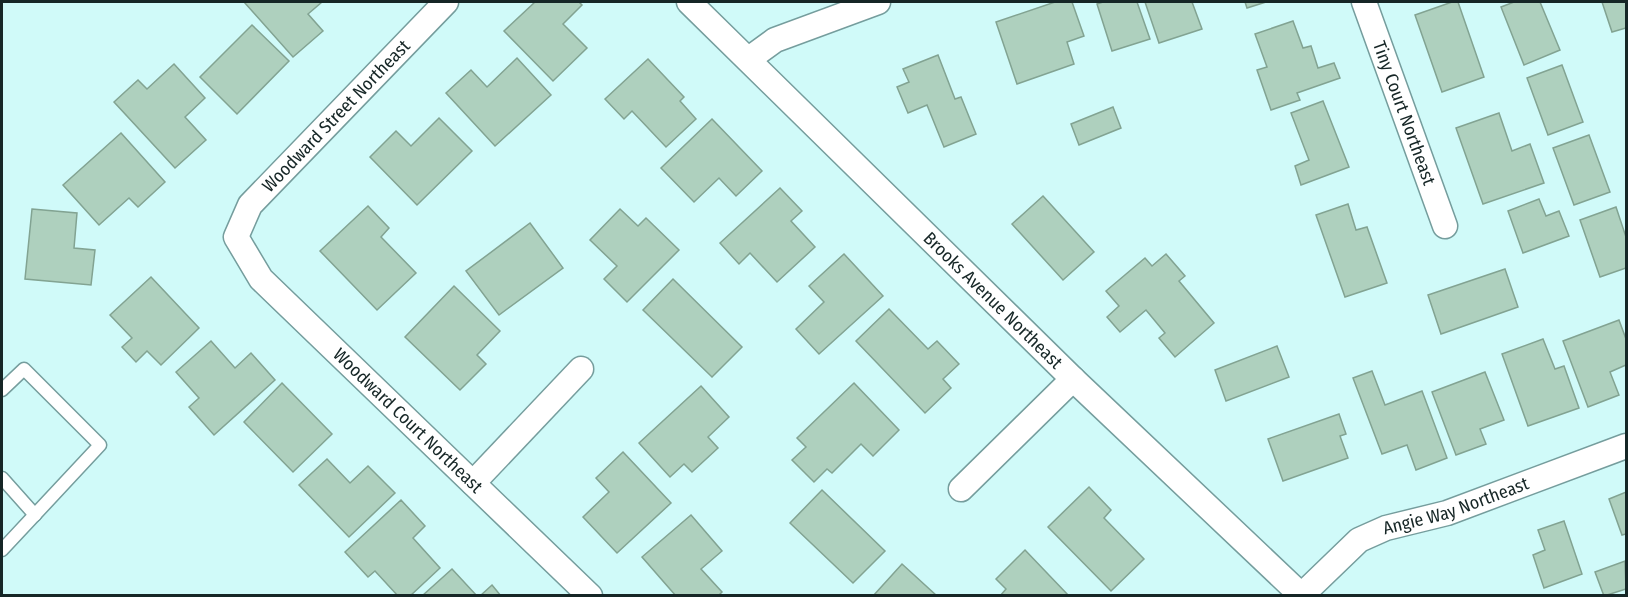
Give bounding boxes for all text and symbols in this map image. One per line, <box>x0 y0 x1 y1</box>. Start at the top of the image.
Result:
street label: Woodward Street Northeast <box>257 35 415 197</box>
street label: Tiny Court Northeast <box>1368 38 1440 188</box>
street label: Brooks Avenue Northeast <box>919 227 1067 374</box>
street label: Woodward Court Northeast <box>329 344 487 498</box>
street label: Angie Way Northeast <box>1381 472 1532 539</box>

